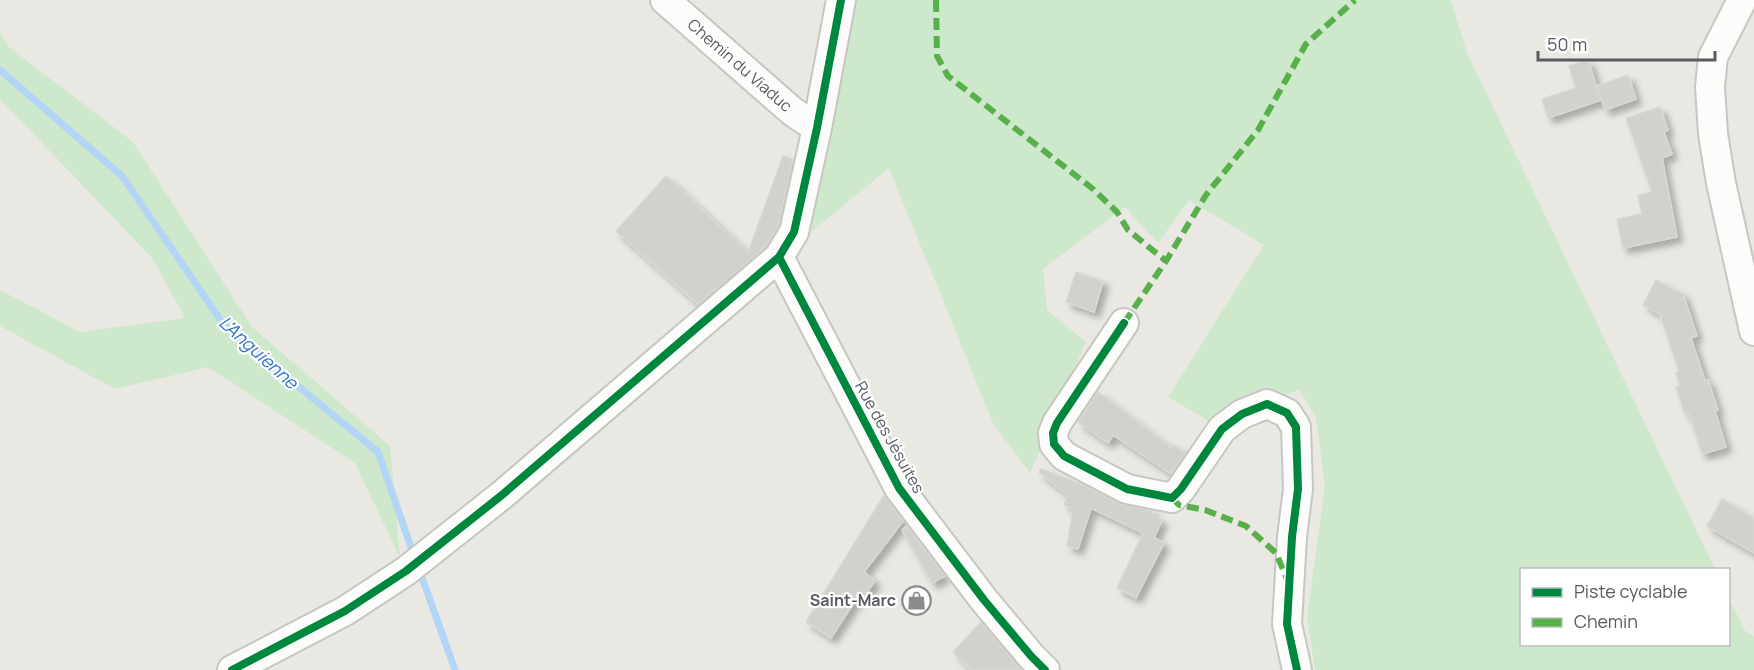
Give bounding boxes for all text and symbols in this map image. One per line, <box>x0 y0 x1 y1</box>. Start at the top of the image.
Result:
street label: Chemin du Viaduc <box>683 13 797 117</box>
scale bar <box>1538 24 1715 62</box>
text: 50 m <box>1547 32 1587 56</box>
water label: L'Anguienne <box>214 310 305 395</box>
street label: Rue des Jésuites <box>850 377 930 497</box>
legend <box>1520 568 1730 646</box>
text: Piste cyclable <box>1574 579 1688 603</box>
shop icon: Saint-Marc <box>901 584 933 616</box>
place label: Saint-Marc <box>810 589 896 611</box>
text: Chemin <box>1574 609 1638 633</box>

